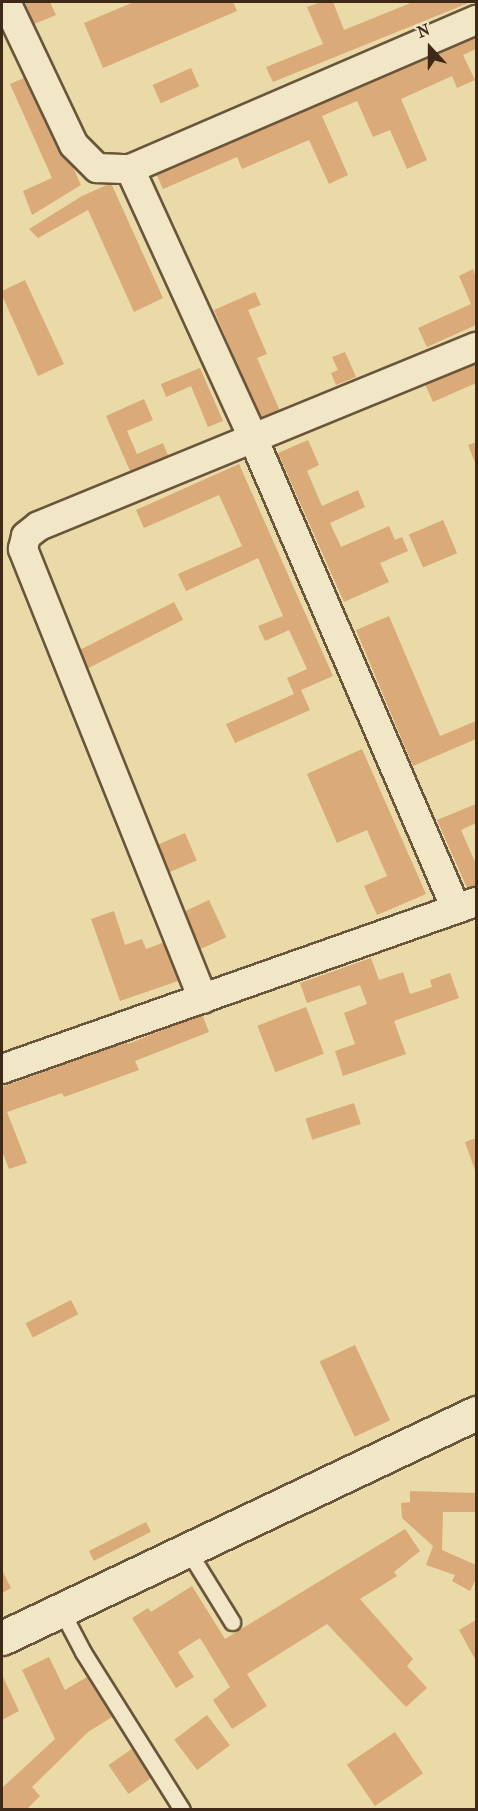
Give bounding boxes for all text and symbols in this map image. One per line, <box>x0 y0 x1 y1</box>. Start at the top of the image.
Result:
north arrow <box>400 18 460 78</box>
text: N <box>414 20 432 42</box>

